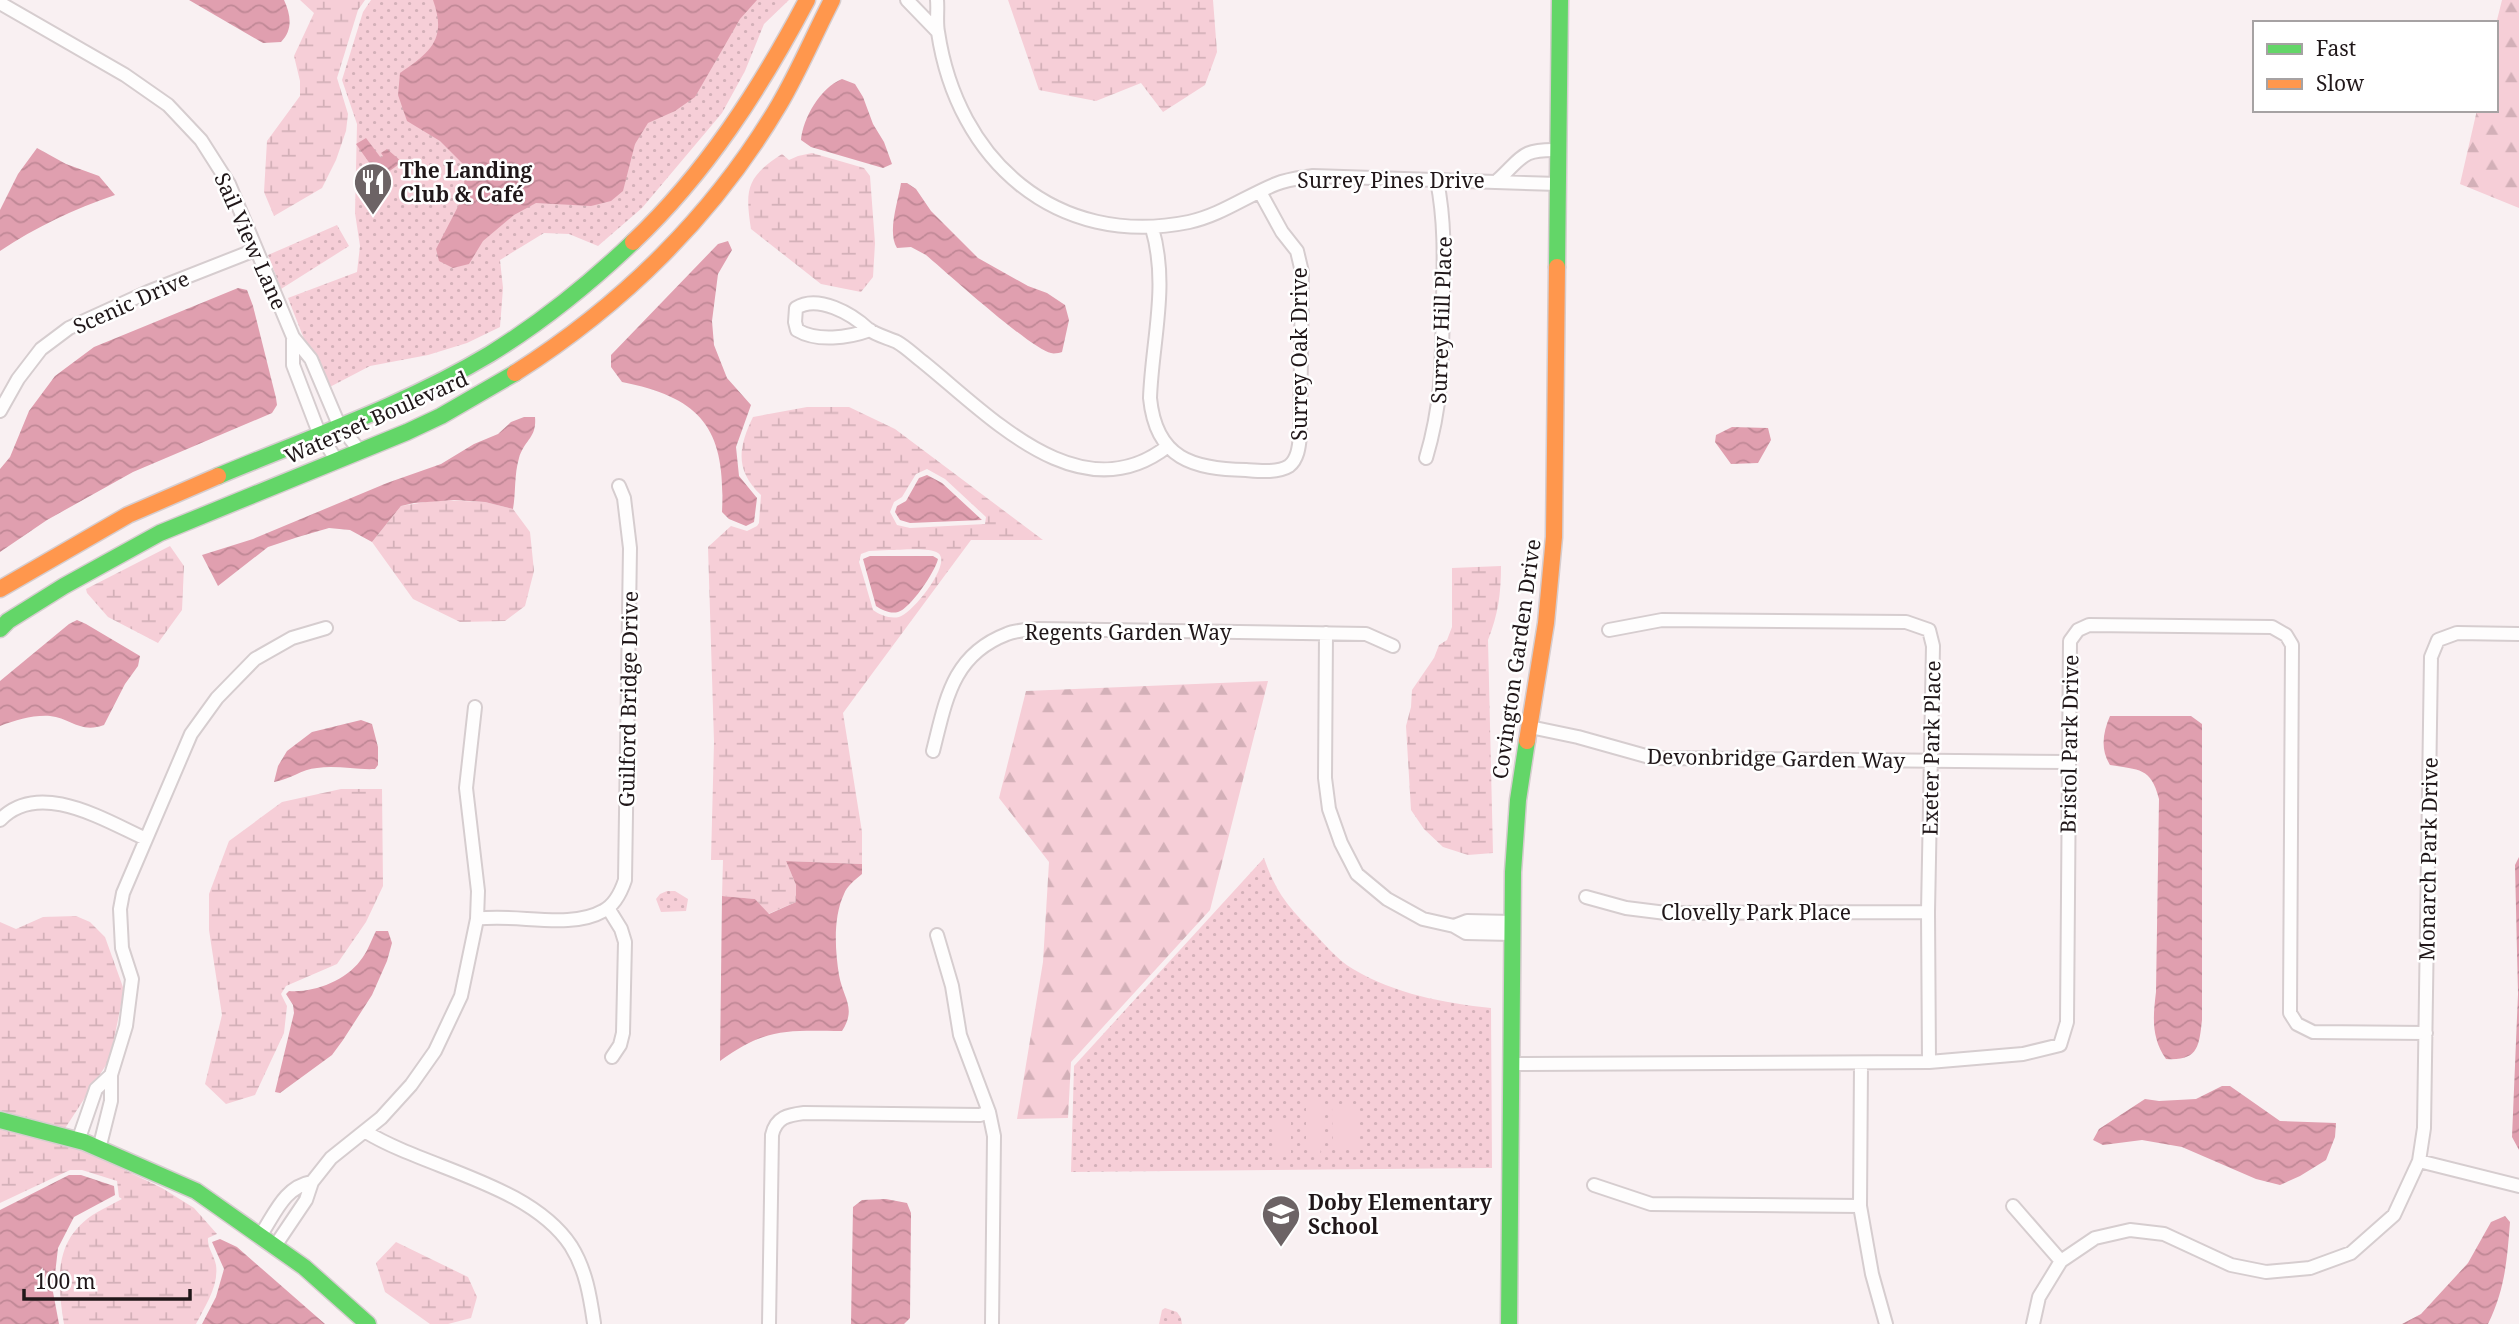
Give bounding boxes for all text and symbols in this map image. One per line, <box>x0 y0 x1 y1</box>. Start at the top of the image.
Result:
legend <box>2253 21 2498 112</box>
text: Fast <box>2316 34 2356 62</box>
text: Slow <box>2316 69 2365 97</box>
place label: The Landing Club & Café <box>400 156 533 208</box>
restaurant icon: The Landing Club & Café <box>352 161 394 216</box>
street label: Surrey Pines Drive <box>1297 166 1485 194</box>
street label: Sail View Lane <box>208 168 294 314</box>
street label: Surrey Hill Place <box>1424 236 1458 404</box>
street label: Scenic Drive <box>69 264 193 340</box>
street label: Surrey Oak Drive <box>1285 267 1313 441</box>
street label: Waterset Boulevard <box>280 364 472 470</box>
street label: Covington Garden Drive <box>1485 537 1547 781</box>
street label: Guilford Bridge Drive <box>612 591 644 807</box>
street label: Regents Garden Way <box>1024 618 1232 646</box>
street label: Bristol Park Drive <box>2053 654 2085 834</box>
street label: Exeter Park Place <box>1915 660 1947 836</box>
street label: Devonbridge Garden Way <box>1647 742 1906 774</box>
street label: Monarch Park Drive <box>2412 757 2444 961</box>
street label: Clovelly Park Place <box>1661 898 1851 926</box>
place label: Doby Elementary School <box>1308 1188 1493 1240</box>
school or university icon: Doby Elementary School <box>1260 1193 1302 1248</box>
scale bar <box>24 1258 191 1302</box>
text: 100 m <box>35 1267 96 1295</box>

